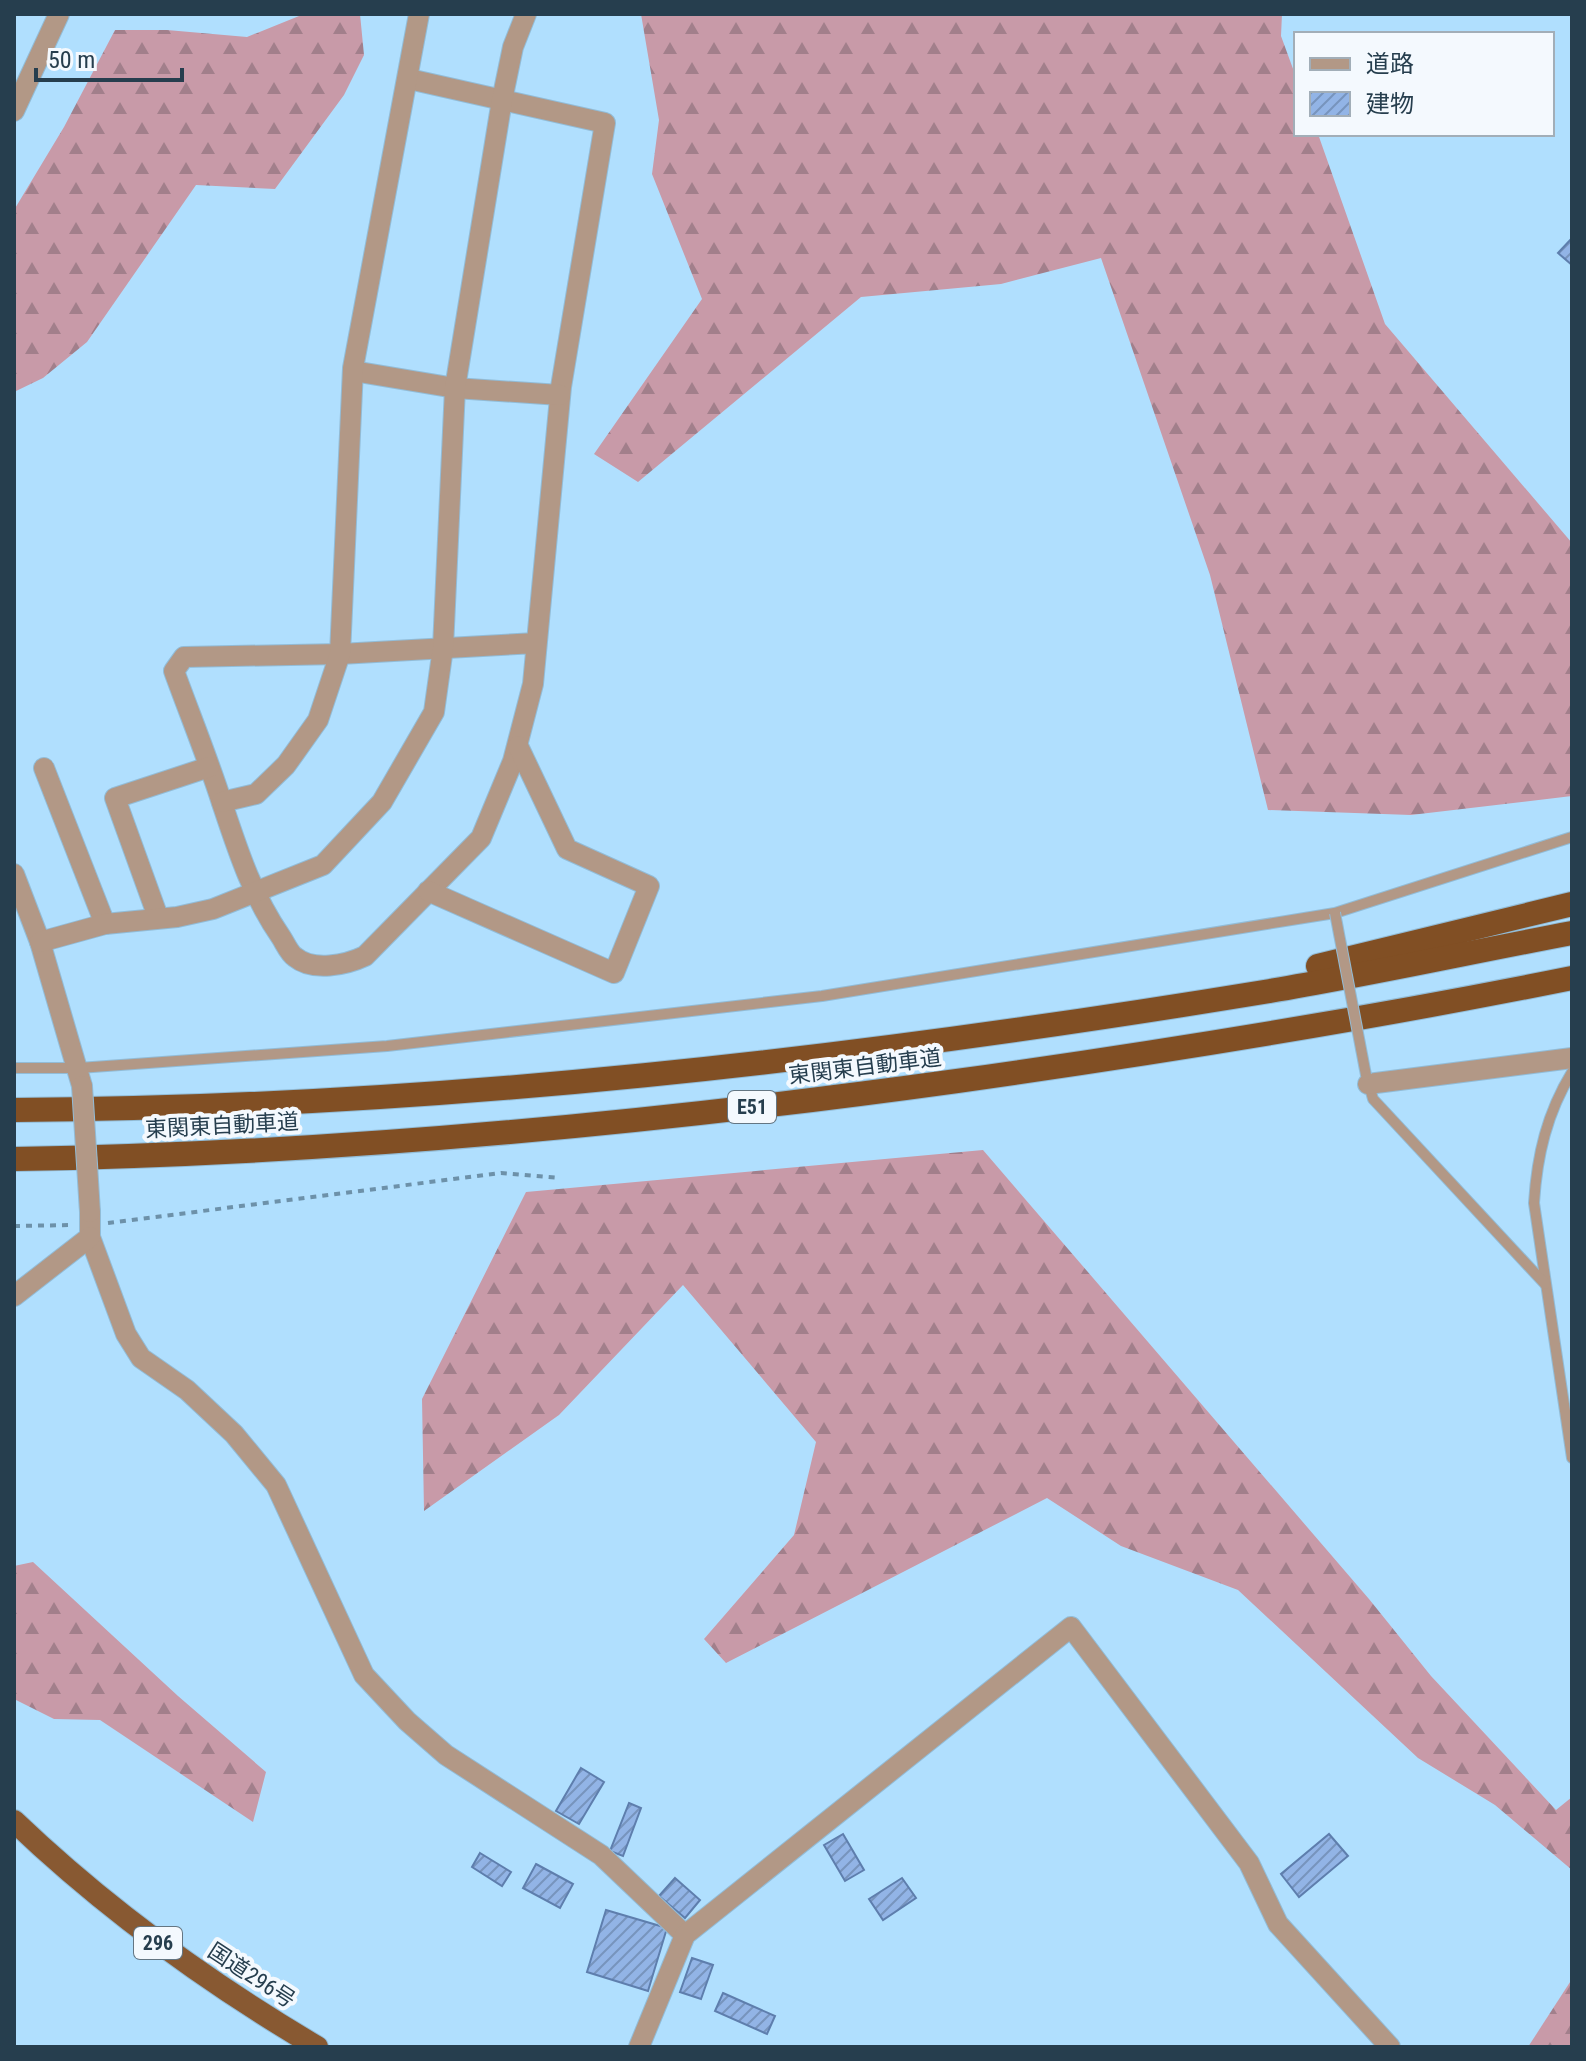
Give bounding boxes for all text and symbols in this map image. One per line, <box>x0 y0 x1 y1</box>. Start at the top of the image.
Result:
scale bar <box>36 32 182 82</box>
legend <box>1294 32 1554 136</box>
text: 50 m <box>48 46 95 74</box>
text: 道路 <box>1366 50 1414 78</box>
text: 建物 <box>1366 90 1414 118</box>
street label: 東関東自動車道 <box>787 1045 943 1088</box>
road number: E51 <box>728 1091 776 1123</box>
street label: 東関東自動車道 <box>144 1109 300 1142</box>
road number: 296 <box>134 1927 182 1959</box>
street label: 国道296号 <box>204 1938 300 2013</box>

